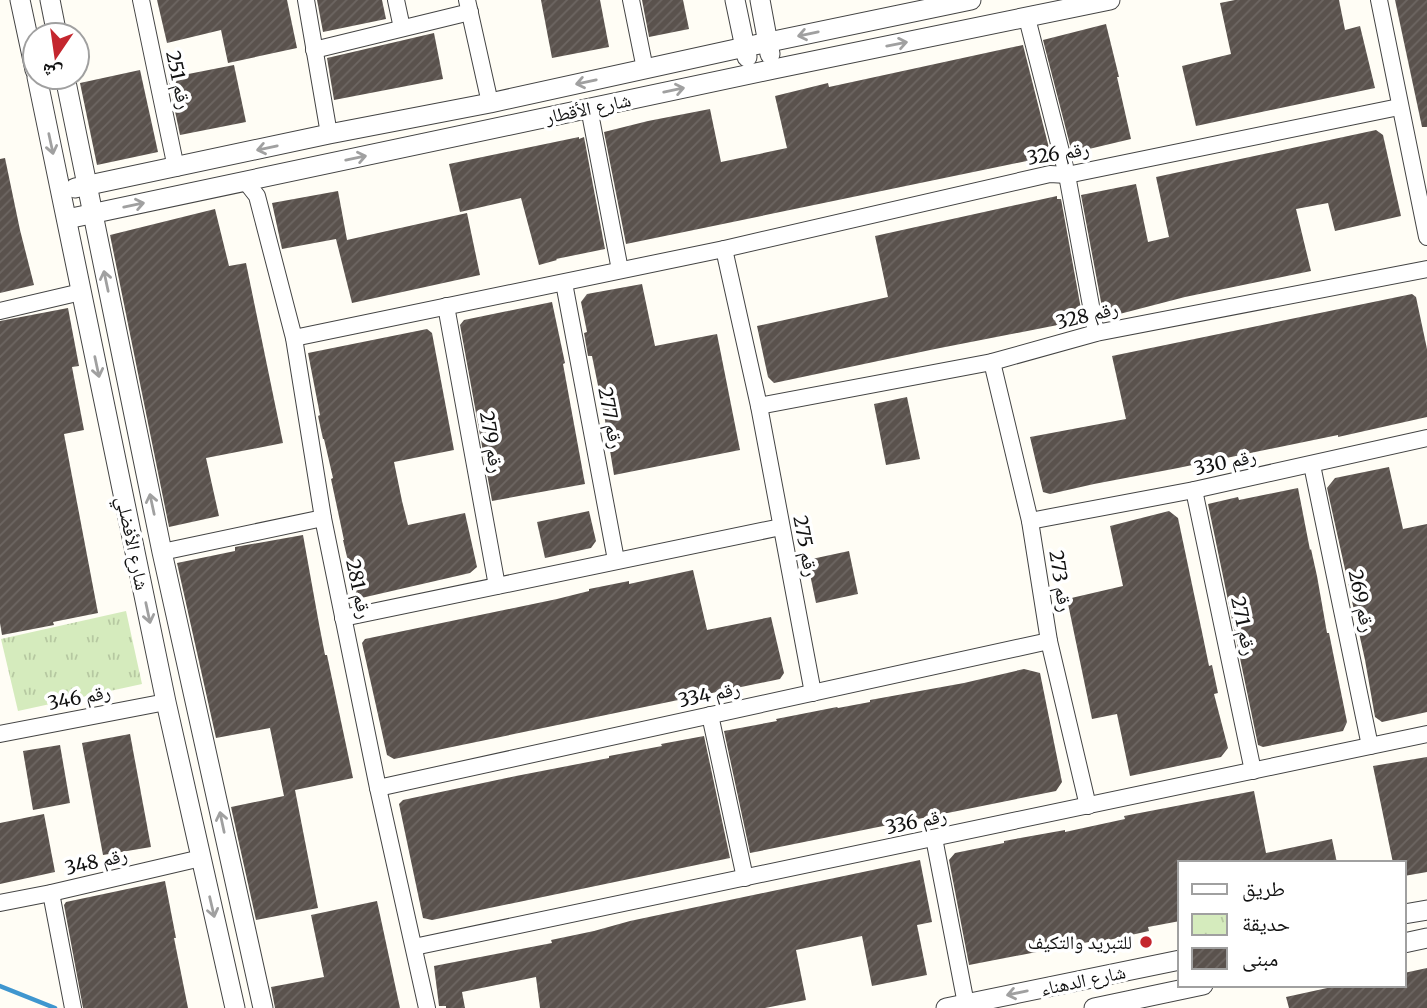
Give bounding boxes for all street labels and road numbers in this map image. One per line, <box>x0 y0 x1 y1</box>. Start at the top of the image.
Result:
street label: رقم 251 <box>160 49 197 112</box>
street label: شارع الأقطار <box>542 87 633 129</box>
street label: رقم 326 <box>1025 136 1091 171</box>
street label: رقم 328 <box>1054 296 1120 335</box>
street label: رقم 277 <box>592 385 629 451</box>
street label: رقم 279 <box>474 409 509 475</box>
street label: رقم 330 <box>1192 444 1258 481</box>
street label: شارع الأفضلي <box>108 494 155 593</box>
street label: رقم 275 <box>787 513 824 579</box>
street label: رقم 273 <box>1043 549 1078 614</box>
street label: رقم 281 <box>340 557 377 621</box>
street label: رقم 269 <box>1343 568 1380 635</box>
street label: رقم 271 <box>1225 594 1262 658</box>
street label: رقم 334 <box>676 676 742 713</box>
street label: رقم 346 <box>46 679 113 716</box>
street label: رقم 336 <box>883 803 949 840</box>
street label: رقم 348 <box>62 842 130 881</box>
street label: شارع الدهناء <box>1038 959 1128 1001</box>

